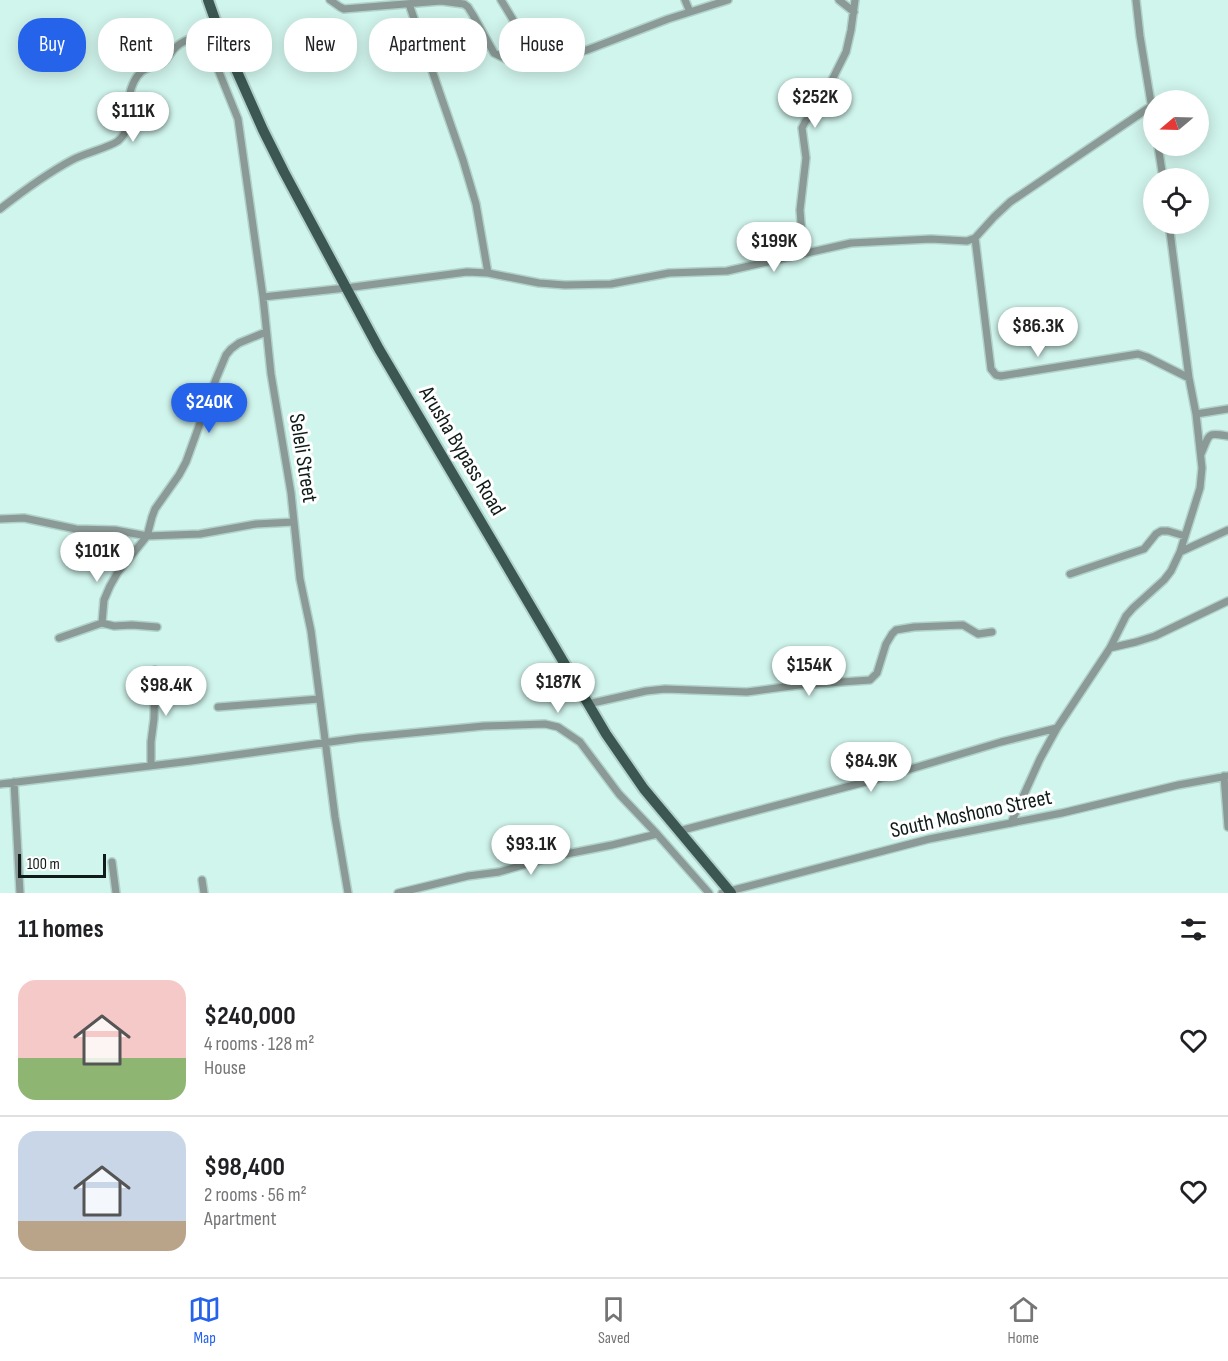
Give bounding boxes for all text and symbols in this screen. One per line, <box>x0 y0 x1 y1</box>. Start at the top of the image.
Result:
chip: Buy <box>18 18 86 72</box>
chip: Rent <box>98 18 174 72</box>
chip: Filters <box>186 18 272 72</box>
chip: New <box>284 18 357 72</box>
chip: Apartment <box>369 18 487 72</box>
chip: House <box>499 18 585 72</box>
pin: $252K <box>773 78 857 129</box>
text: $252K <box>792 85 838 109</box>
north arrow <box>1143 90 1209 156</box>
map controls <box>1143 90 1209 234</box>
pin: $111K <box>91 92 175 143</box>
text: $111K <box>111 99 155 123</box>
button: locate <box>1143 168 1209 234</box>
pin: $199K <box>732 222 816 273</box>
text: $199K <box>751 229 797 253</box>
pin: $86.3K <box>989 307 1087 358</box>
text: $86.3K <box>1012 314 1064 338</box>
street label: Arusha Bypass Road <box>412 381 511 521</box>
pin: $240K <box>167 383 251 434</box>
text: $240K <box>185 390 233 414</box>
street label: Seleli Street <box>283 412 323 505</box>
pin: $101K <box>55 532 139 583</box>
text: $101K <box>74 539 120 563</box>
pin: $154K <box>767 646 851 697</box>
text: $154K <box>786 653 832 677</box>
pin: $187K <box>516 663 600 714</box>
pin: $98.4K <box>117 666 215 717</box>
text: $187K <box>535 670 581 694</box>
text: $98.4K <box>140 673 192 697</box>
pin: $84.9K <box>822 742 920 793</box>
text: $84.9K <box>845 749 897 773</box>
street label: South Moshono Street <box>888 784 1055 844</box>
pin: $93.1K <box>482 825 580 876</box>
text: $93.1K <box>505 832 557 856</box>
scale bar <box>18 851 106 878</box>
text: 100 m <box>27 855 60 874</box>
icon: filters <box>1177 913 1210 946</box>
text: 11 homes <box>18 914 104 945</box>
text: $240,000 <box>204 1001 296 1032</box>
icon: home <box>66 1004 138 1076</box>
icon: heart <box>1177 1024 1210 1057</box>
text: 4 rooms · 128 m² <box>204 1032 314 1056</box>
text: House <box>204 1056 246 1080</box>
text: $98,400 <box>204 1152 285 1183</box>
icon: home <box>66 1155 138 1227</box>
icon: heart <box>1177 1175 1210 1208</box>
text: 2 rooms · 56 m² <box>204 1183 307 1207</box>
text: Apartment <box>204 1207 277 1231</box>
tab: Map <box>188 1293 221 1348</box>
tab: Saved <box>597 1293 630 1348</box>
tab: Home <box>1007 1293 1040 1348</box>

